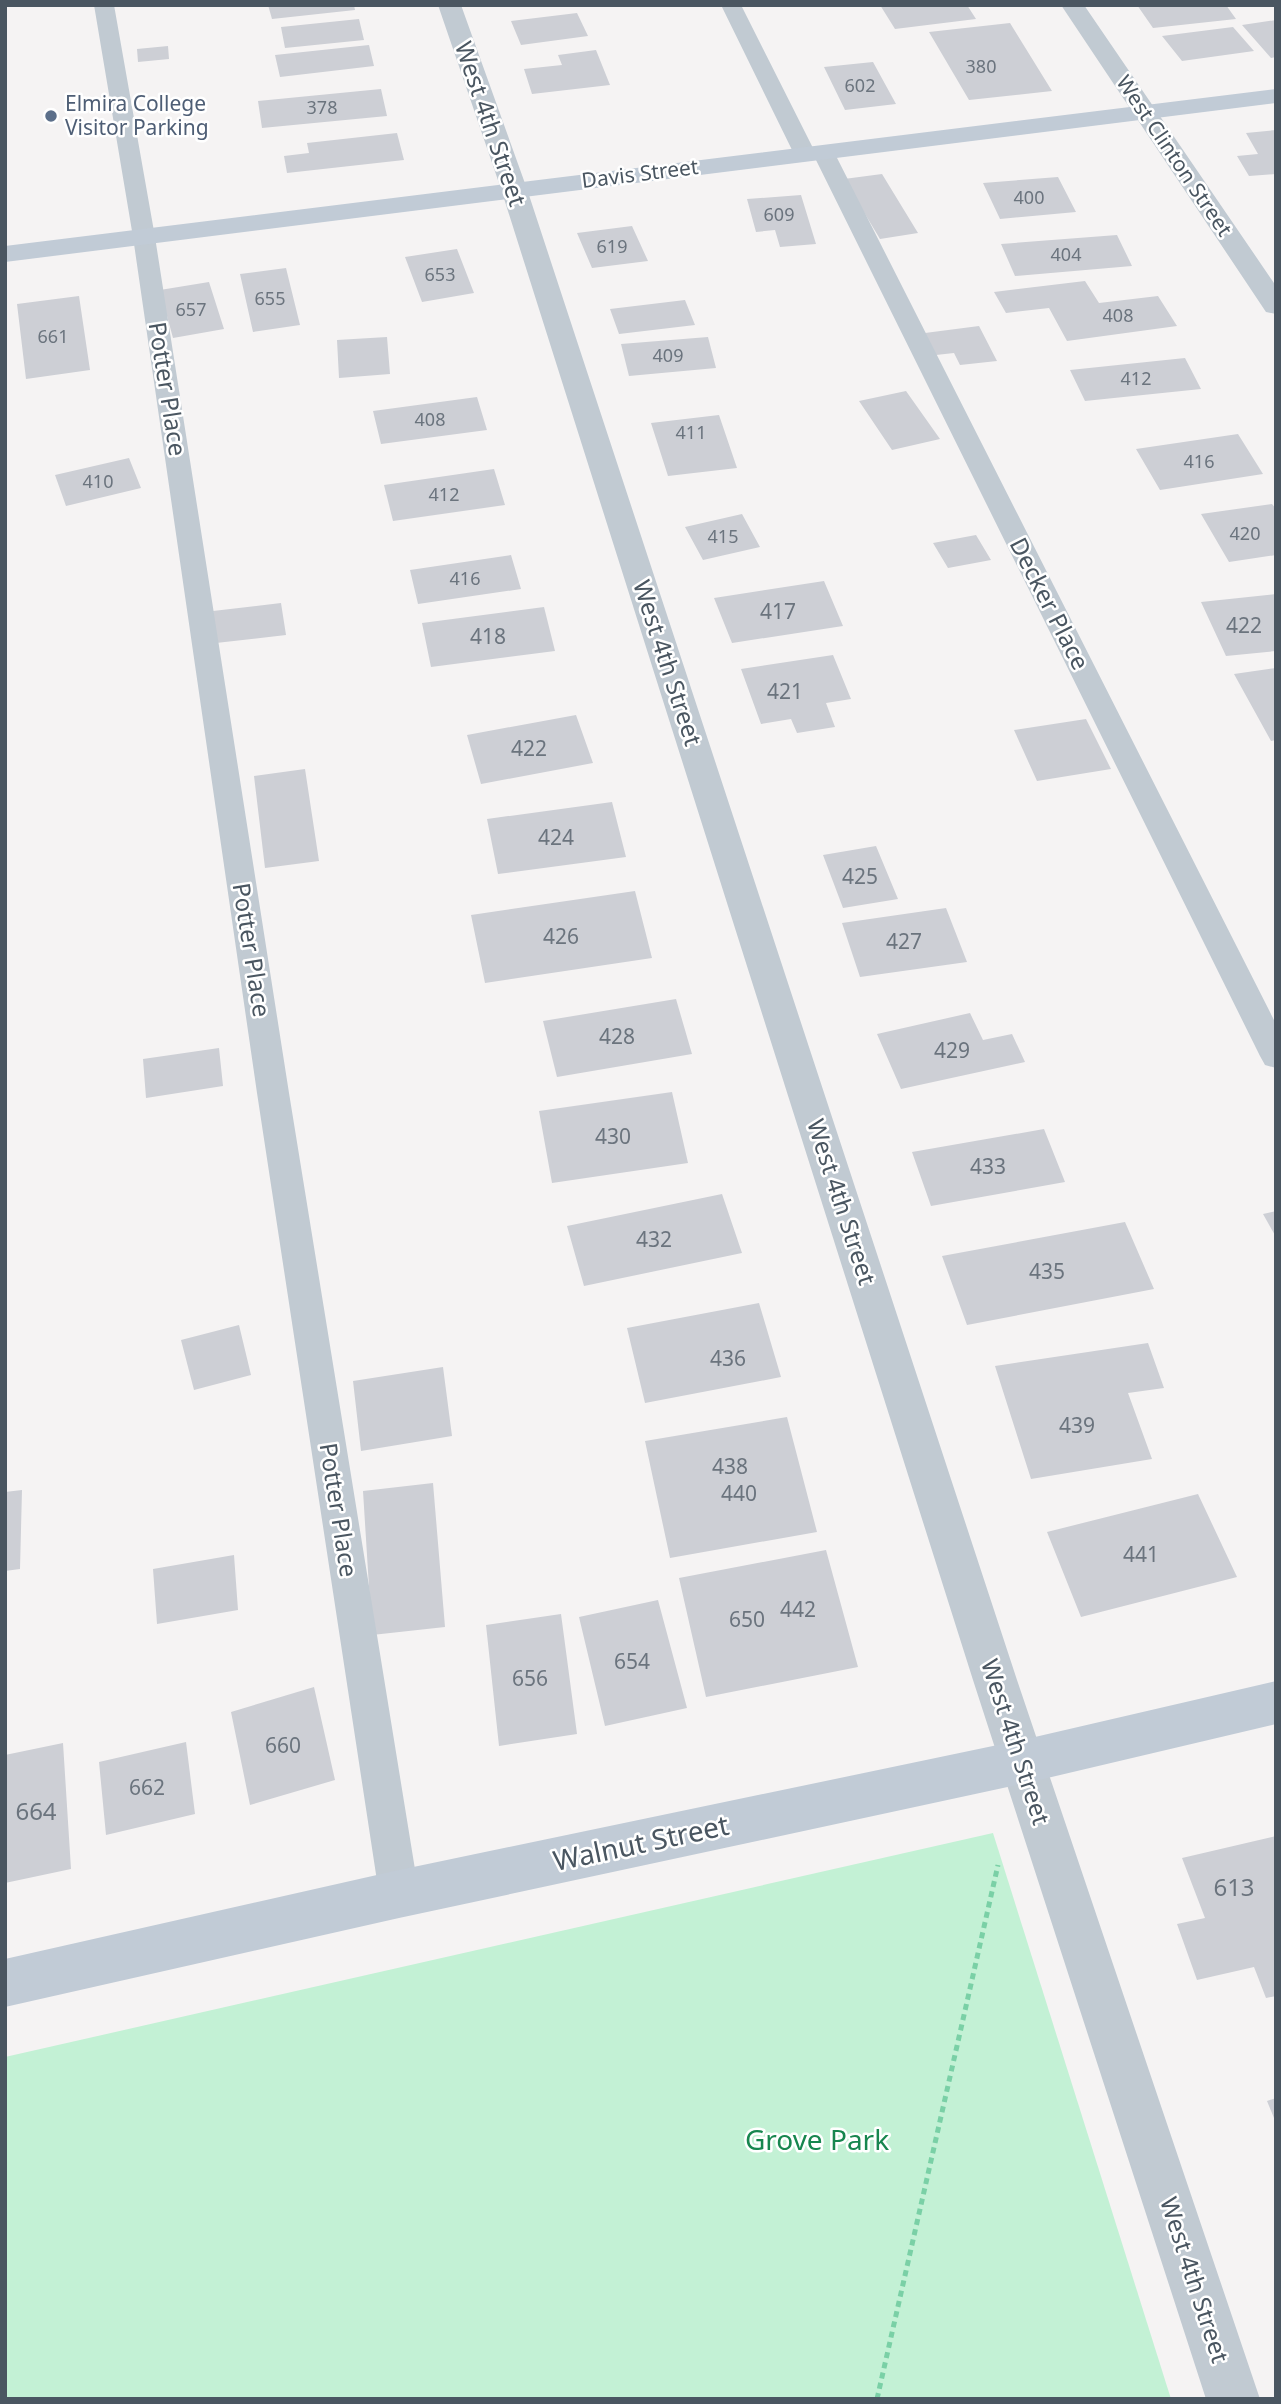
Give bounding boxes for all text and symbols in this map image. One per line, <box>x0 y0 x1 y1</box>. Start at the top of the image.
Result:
street label: West 4th Street <box>448 37 535 211</box>
house number: 380 <box>966 54 996 78</box>
street label: West Clinton Street <box>1111 69 1239 242</box>
house number: 602 <box>845 73 875 97</box>
place label: Elmira College Visitor Parking <box>65 89 209 141</box>
house number: 378 <box>307 95 337 119</box>
marker: Elmira College Visitor Parking <box>43 108 59 124</box>
street label: Davis Street <box>580 152 700 194</box>
house number: 400 <box>1014 185 1044 209</box>
house number: 609 <box>764 202 794 226</box>
house number: 619 <box>597 234 627 258</box>
house number: 404 <box>1051 242 1081 266</box>
house number: 653 <box>425 262 455 286</box>
house number: 655 <box>255 286 285 310</box>
house number: 657 <box>176 297 206 321</box>
house number: 408 <box>1103 303 1133 327</box>
street label: Potter Place <box>142 319 195 458</box>
house number: 661 <box>38 324 68 348</box>
house number: 409 <box>653 343 683 367</box>
house number: 412 <box>1121 366 1151 390</box>
house number: 408 <box>415 407 445 431</box>
house number: 411 <box>676 420 706 444</box>
house number: 416 <box>1184 449 1214 473</box>
house number: 410 <box>83 469 113 493</box>
house number: 412 <box>429 482 459 506</box>
house number: 420 <box>1230 521 1260 545</box>
house number: 415 <box>708 524 738 548</box>
street label: Decker Place <box>1003 532 1098 675</box>
house number: 416 <box>450 566 480 590</box>
street label: West 4th Street <box>626 576 711 750</box>
house number: 417 <box>760 597 796 625</box>
house number: 422 <box>1226 611 1262 639</box>
house number: 418 <box>470 622 506 650</box>
house number: 421 <box>767 677 803 705</box>
house number: 422 <box>511 734 547 762</box>
house number: 424 <box>538 823 574 851</box>
house number: 425 <box>842 862 878 890</box>
street label: Potter Place <box>226 880 279 1019</box>
house number: 426 <box>543 922 579 950</box>
house number: 427 <box>886 927 922 955</box>
house number: 428 <box>599 1022 635 1050</box>
house number: 429 <box>934 1036 970 1064</box>
street label: West 4th Street <box>800 1115 885 1289</box>
house number: 430 <box>595 1122 631 1150</box>
house number: 433 <box>970 1152 1006 1180</box>
house number: 432 <box>636 1225 672 1253</box>
house number: 435 <box>1029 1257 1065 1285</box>
house number: 436 <box>710 1344 746 1372</box>
house number: 439 <box>1059 1411 1095 1439</box>
street label: Potter Place <box>313 1440 366 1579</box>
house number: 438 <box>712 1452 748 1480</box>
house number: 440 <box>721 1479 757 1507</box>
house number: 441 <box>1123 1540 1159 1568</box>
house number: 442 <box>780 1595 816 1623</box>
house number: 650 <box>729 1605 765 1633</box>
house number: 654 <box>614 1647 650 1675</box>
street label: West 4th Street <box>974 1655 1059 1829</box>
house number: 656 <box>512 1664 548 1692</box>
house number: 660 <box>265 1731 301 1759</box>
house number: 662 <box>129 1773 165 1801</box>
house number: 664 <box>15 1794 57 1827</box>
street label: Walnut Street <box>549 1805 732 1879</box>
house number: 613 <box>1213 1870 1255 1903</box>
park label: Grove Park <box>745 2120 889 2158</box>
street label: West 4th Street <box>1153 2193 1238 2367</box>

